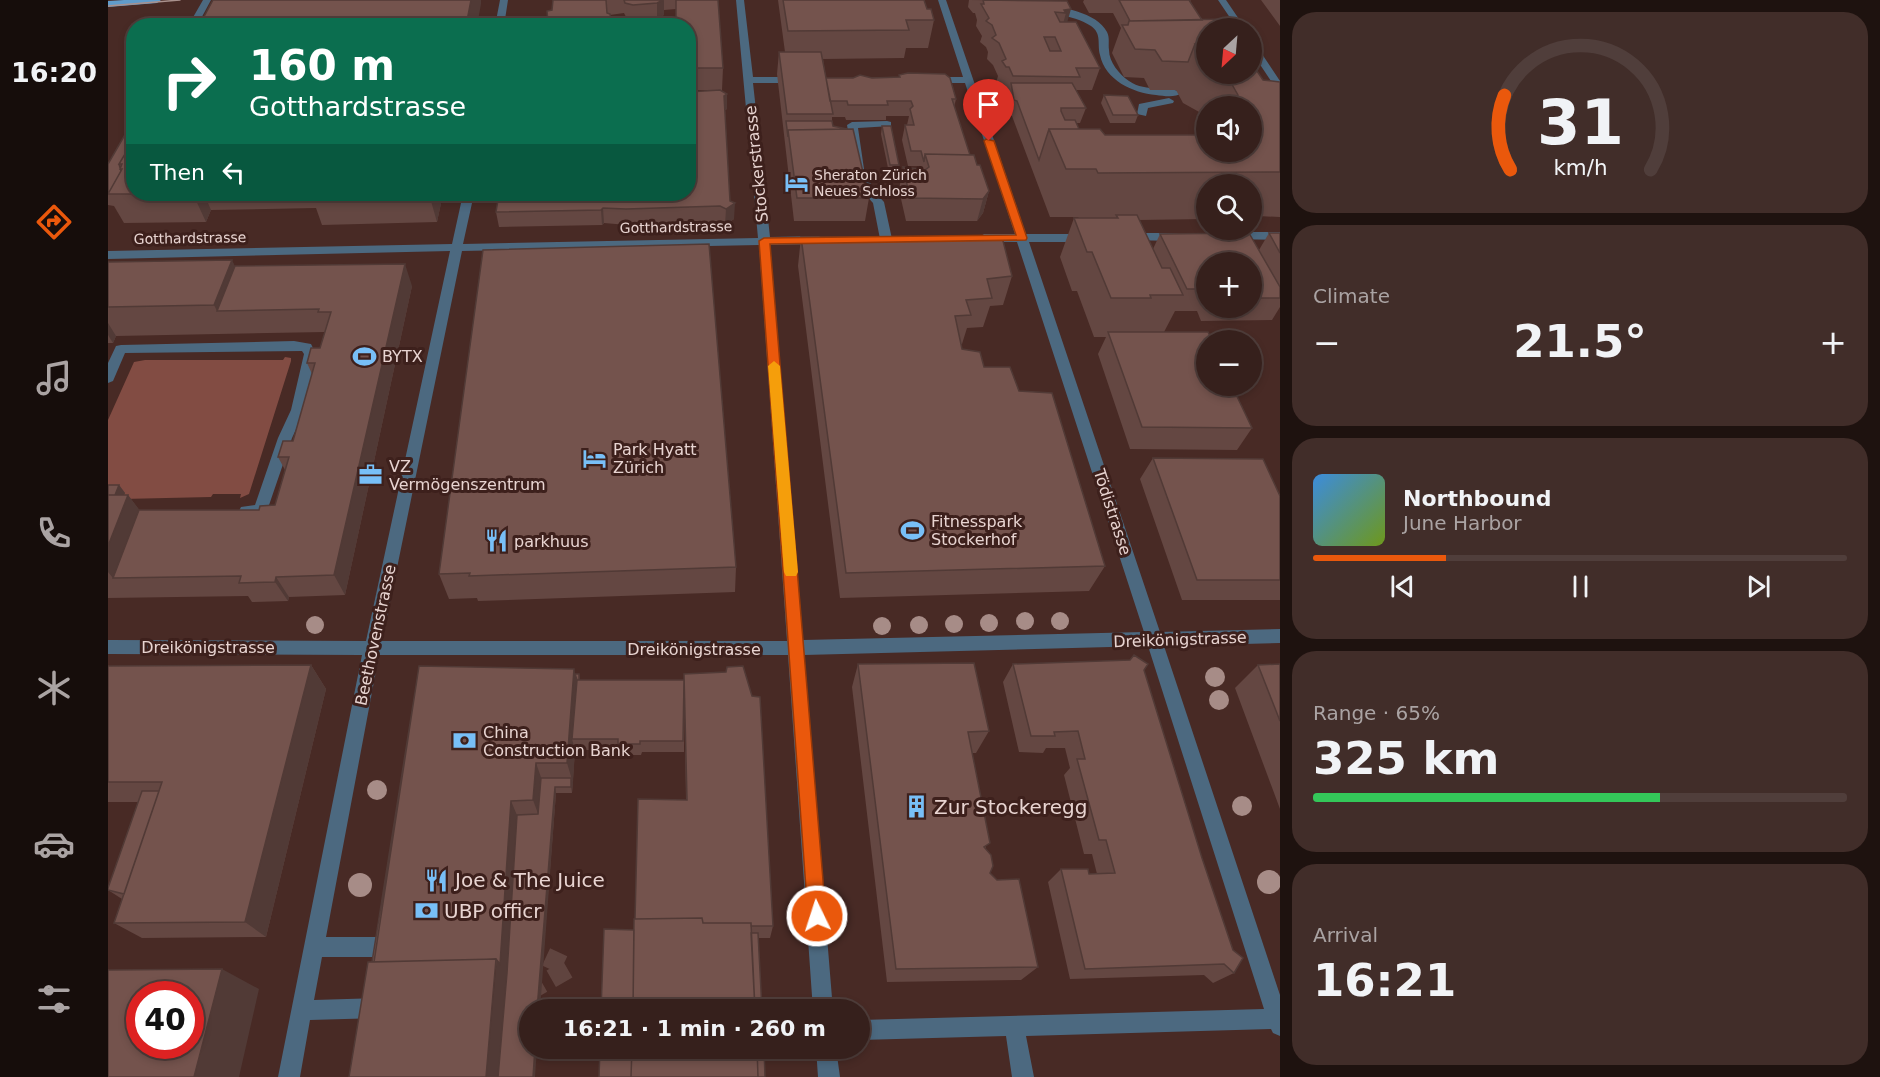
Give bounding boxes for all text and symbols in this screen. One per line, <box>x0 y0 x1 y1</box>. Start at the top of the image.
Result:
north arrow <box>1196 18 1262 84</box>
map controls <box>1196 18 1262 396</box>
text: 160 m <box>249 41 395 90</box>
icon: right <box>150 42 228 120</box>
text: 16:20 <box>11 57 97 88</box>
pin <box>963 79 1014 141</box>
text: 31 <box>1537 86 1623 159</box>
icon: arrive <box>972 88 1005 121</box>
text: Gotthardstrasse <box>249 91 466 122</box>
button: sound <box>1196 96 1262 162</box>
street label: Stockerstrasse <box>741 104 772 223</box>
text: km/h <box>1553 155 1607 180</box>
icon: left <box>217 156 250 189</box>
text: Then <box>150 160 205 185</box>
place label: Sheraton Zürich Neues Schloss <box>814 167 927 199</box>
hotel icon: Sheraton Zürich Neues Schloss <box>783 170 809 196</box>
button: search <box>1196 174 1262 240</box>
icon: directions <box>33 201 75 243</box>
street label: Gotthardstrasse <box>620 218 732 236</box>
street label: Gotthardstrasse <box>134 229 246 247</box>
button: + <box>1196 252 1262 318</box>
text: Climate <box>1313 284 1390 308</box>
text: 21.5° <box>1513 315 1647 368</box>
text: − <box>1313 323 1341 362</box>
text: + <box>1819 323 1847 362</box>
button: − <box>1196 330 1262 396</box>
sports icon: BYTX <box>351 343 377 369</box>
place label: BYTX <box>382 347 423 366</box>
icon: music <box>33 357 75 399</box>
place label: Park Hyatt Zürich <box>613 440 697 477</box>
hotel icon: Park Hyatt Zürich <box>582 445 608 471</box>
place label: VZ Vermögenszentrum <box>389 457 546 494</box>
office icon: VZ Vermögenszentrum <box>358 462 384 488</box>
street label: Tödistrasse <box>1089 466 1135 558</box>
text: Northbound <box>1403 486 1552 511</box>
text: June Harbor <box>1403 511 1522 535</box>
icon: phone <box>33 512 75 554</box>
place label: Fitnesspark Stockerhof <box>931 512 1023 549</box>
sports icon: Fitnesspark Stockerhof <box>900 517 926 543</box>
restaurant icon: parkhuus <box>483 528 509 554</box>
place label: parkhuus <box>514 532 589 551</box>
street label: Beethovenstrasse <box>351 563 400 707</box>
icon: previous <box>1386 570 1419 603</box>
icon: pause <box>1564 570 1597 603</box>
icon: next <box>1742 570 1775 603</box>
street label: Dreikönigstrasse <box>1113 628 1247 651</box>
street label: Dreikönigstrasse <box>141 638 275 657</box>
street label: Dreikönigstrasse <box>627 640 761 659</box>
icon: climate <box>33 667 75 709</box>
text: Range · 65% <box>1313 701 1440 725</box>
place label: China Construction Bank <box>483 723 631 760</box>
bank icon: China Construction Bank <box>452 728 478 754</box>
text: 325 km <box>1313 732 1499 785</box>
building icon: Zur Stockeregg <box>903 794 929 820</box>
place label: Zur Stockeregg <box>934 795 1087 819</box>
icon: car <box>33 823 75 865</box>
restaurant icon: Joe & The Juice <box>424 867 450 893</box>
place label: Joe & The Juice <box>453 868 605 892</box>
position arrow <box>785 884 849 948</box>
bank icon: UBP officr <box>413 898 439 924</box>
place label: UBP officr <box>444 899 542 923</box>
text: Arrival <box>1313 923 1378 947</box>
text: 16:21 <box>1313 954 1456 1007</box>
icon: filters <box>33 978 75 1020</box>
speed limit sign: 40 <box>126 981 204 1059</box>
text: 16:21 · 1 min · 260 m <box>563 1016 826 1041</box>

